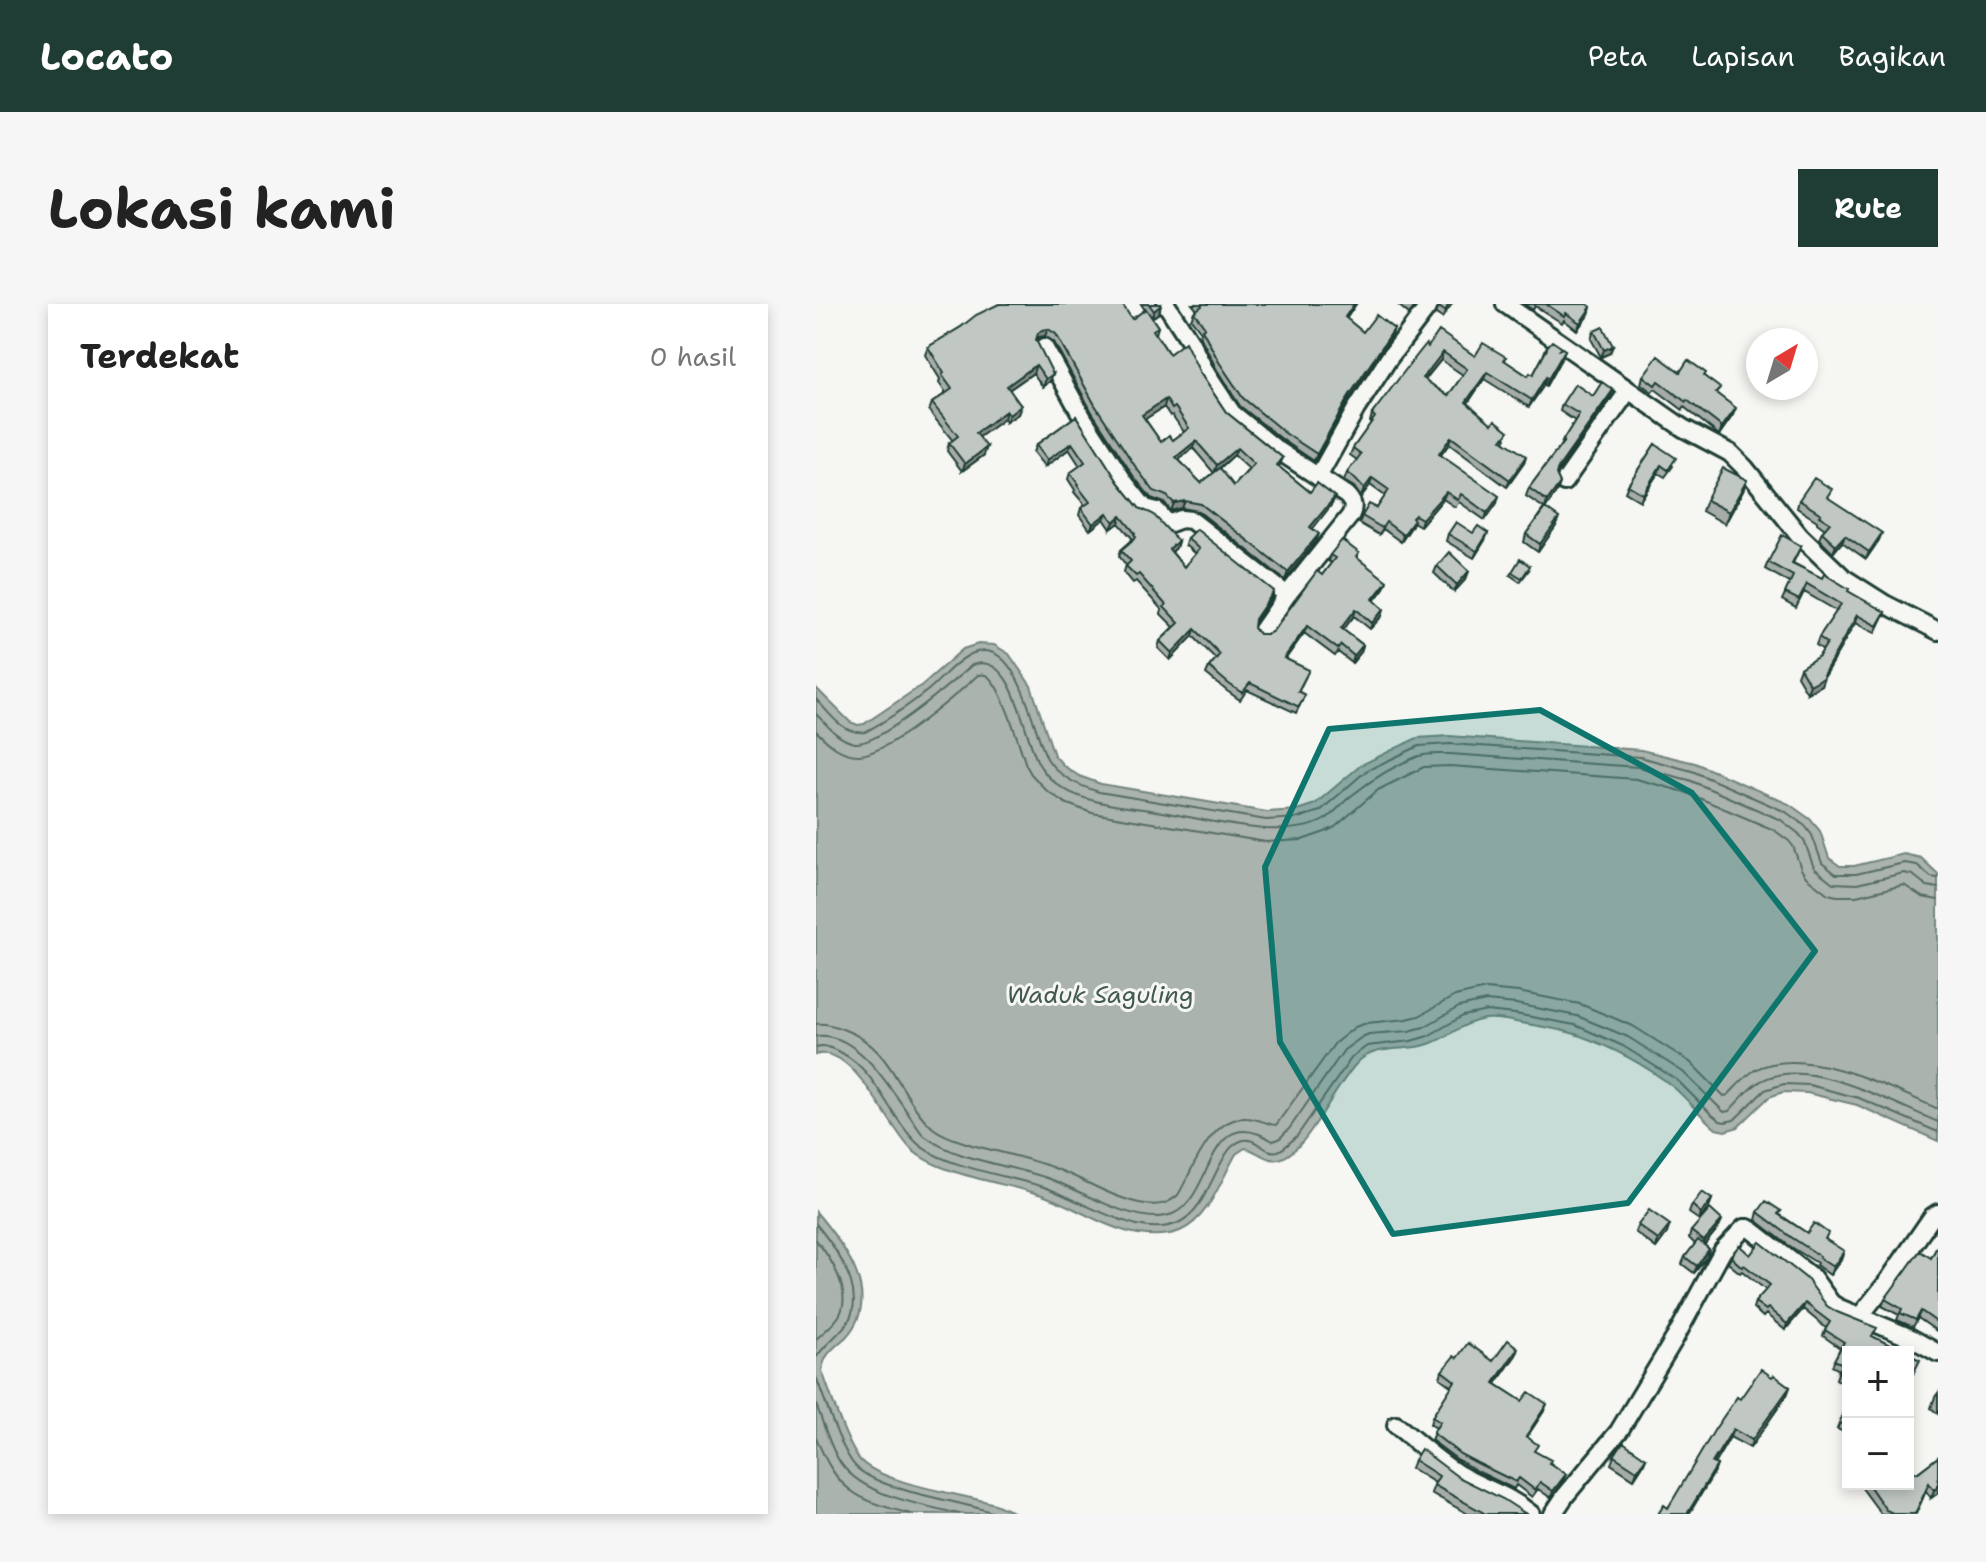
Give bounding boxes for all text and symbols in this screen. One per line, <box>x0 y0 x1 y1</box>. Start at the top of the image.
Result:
text: Locato <box>40 31 173 82</box>
text: Peta <box>1588 37 1647 75</box>
text: Lapisan <box>1691 37 1795 75</box>
text: Bagikan <box>1839 37 1946 75</box>
button: Rute <box>1798 169 1938 247</box>
text: Lokasi kami <box>48 171 396 246</box>
north arrow <box>1746 328 1818 400</box>
text: Terdekat <box>80 333 239 379</box>
text: 0 hasil <box>650 339 736 374</box>
water label: Waduk Saguling <box>1006 979 1194 1011</box>
map controls <box>1842 1346 1914 1490</box>
button: + <box>1842 1346 1914 1418</box>
button: − <box>1842 1418 1914 1490</box>

